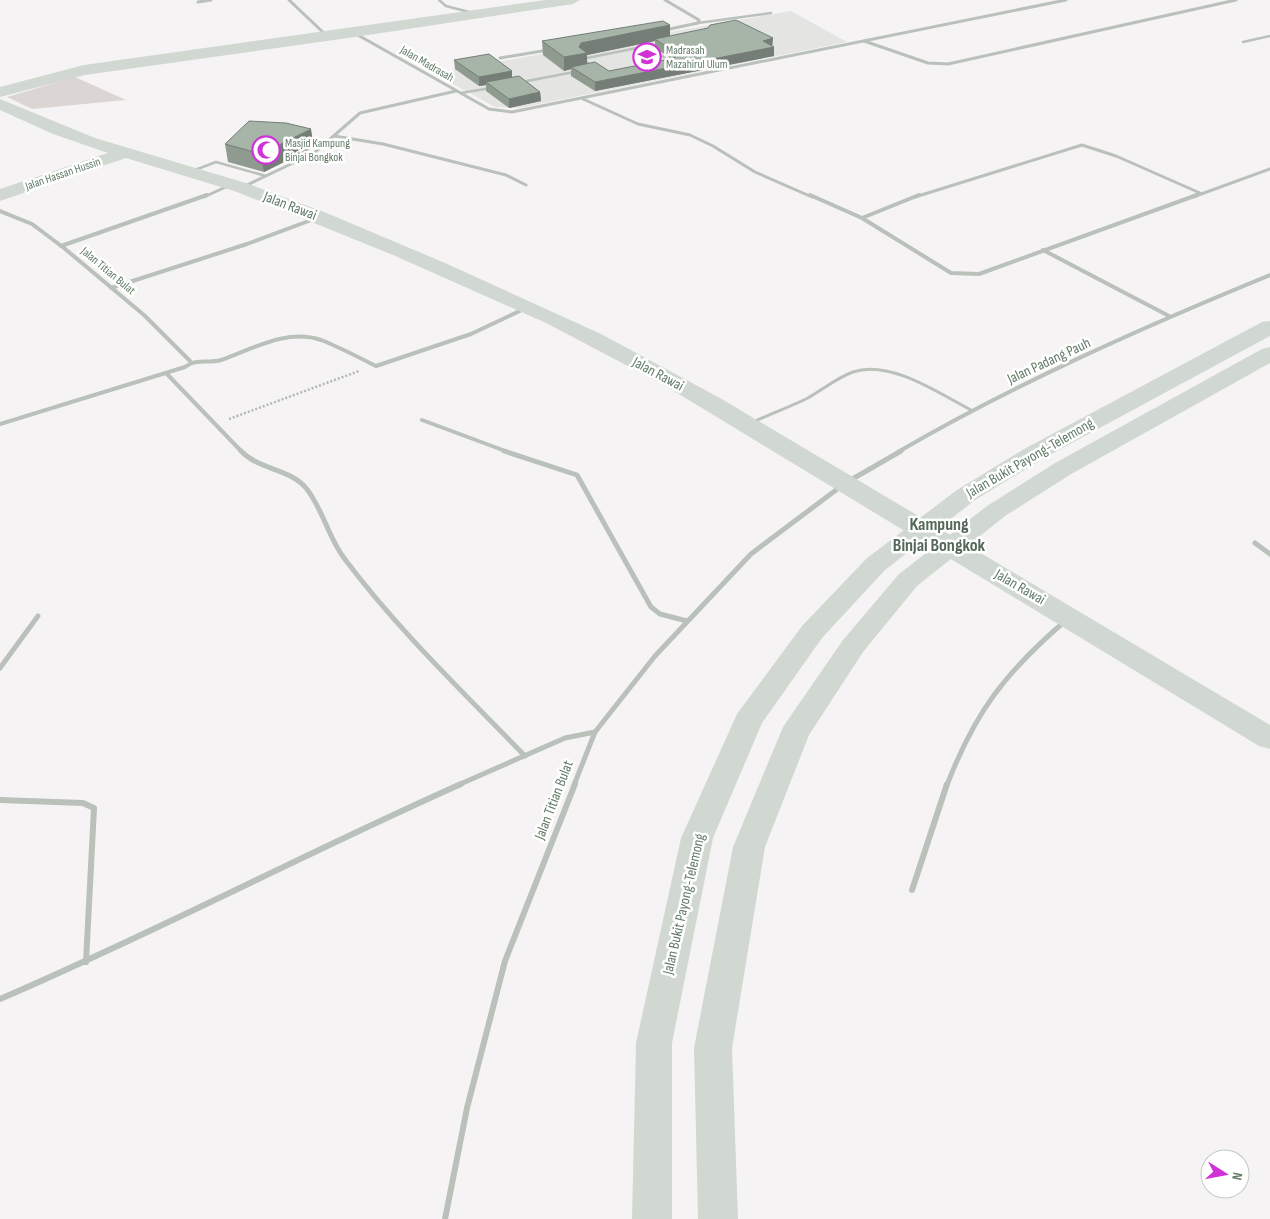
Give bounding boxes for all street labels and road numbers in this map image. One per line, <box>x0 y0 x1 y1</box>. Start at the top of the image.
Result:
street label: Jalan Madrasah <box>397 42 457 85</box>
street label: Jalan Hassan Hussin <box>22 154 103 194</box>
street label: Jalan Rawai <box>260 187 319 225</box>
street label: Jalan Titian Bulat <box>77 243 139 298</box>
street label: Jalan Padang Pauh <box>1003 333 1094 389</box>
street label: Jalan Rawai <box>628 352 687 395</box>
street label: Jalan Bukit Payong-Telemong <box>962 414 1097 503</box>
street label: Jalan Rawai <box>990 564 1049 609</box>
street label: Jalan Titian Bulat <box>530 757 578 843</box>
street label: Jalan Bukit Payong-Telemong <box>658 832 709 977</box>

